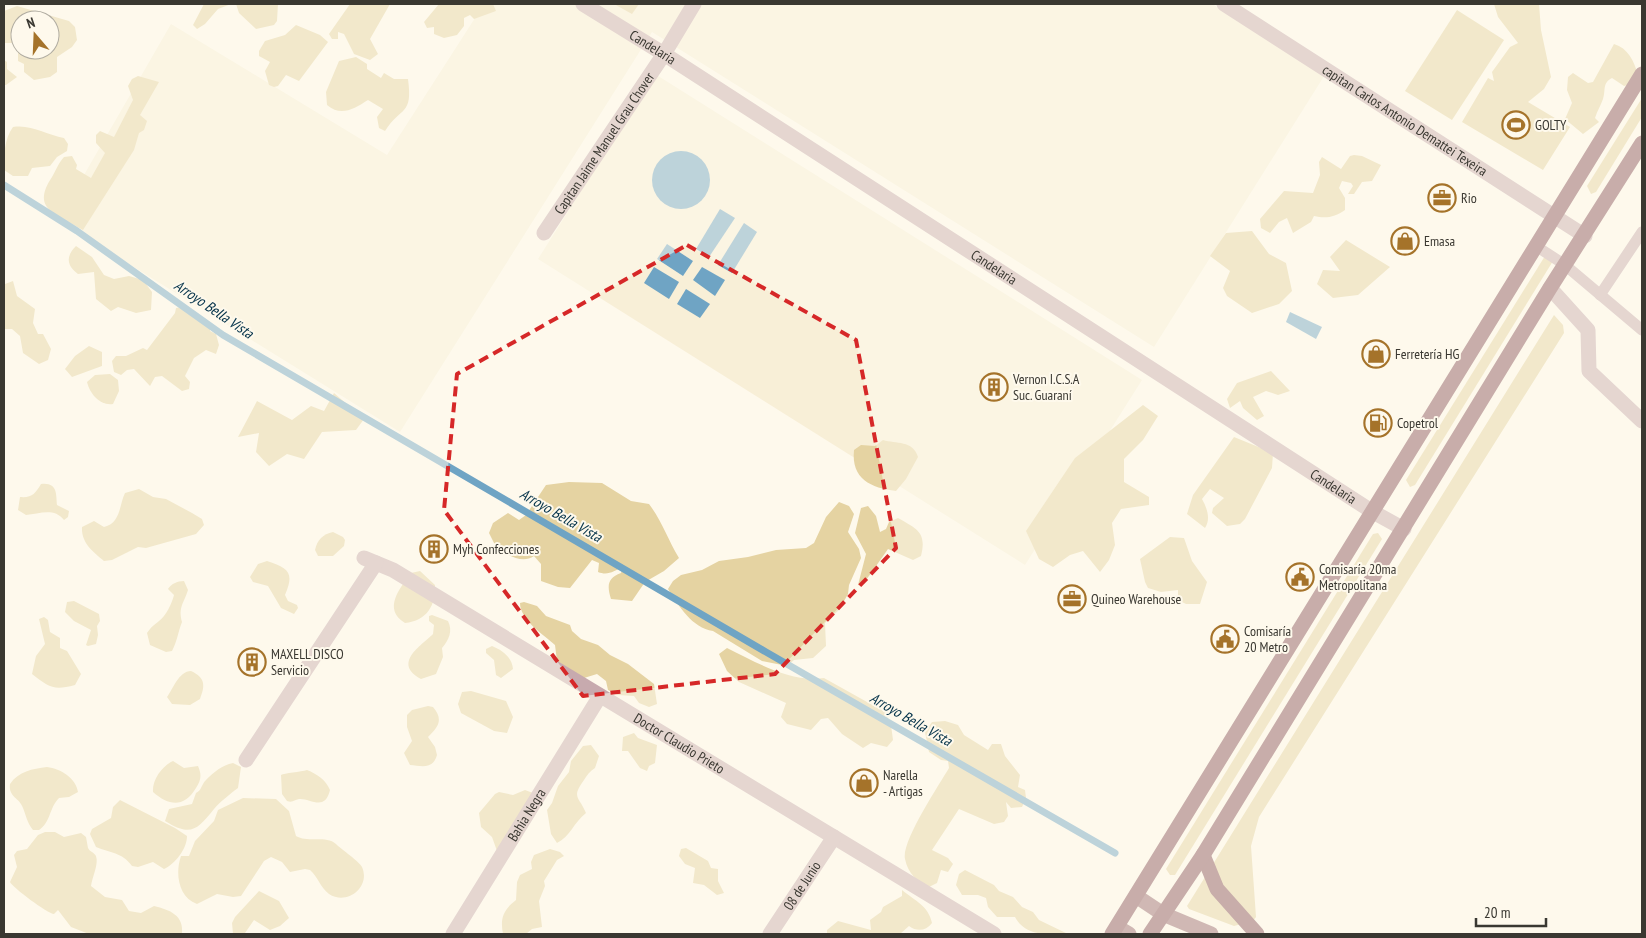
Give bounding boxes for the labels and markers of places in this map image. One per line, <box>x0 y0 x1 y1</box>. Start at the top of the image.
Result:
sports icon: GOLTY <box>1501 110 1531 140</box>
place label: GOLTY <box>1535 116 1567 134</box>
office icon: Rio <box>1427 183 1457 213</box>
place label: Rio <box>1461 189 1477 207</box>
shop icon: Emasa <box>1390 226 1420 256</box>
place label: Emasa <box>1424 232 1455 250</box>
shop icon: Ferretería HG <box>1361 339 1391 369</box>
place label: Ferretería HG <box>1395 345 1459 363</box>
place label: Vernon I.C.S.A Suc. Guaraní <box>1012 370 1080 404</box>
building icon: Vernon I.C.S.A Suc. Guaraní <box>979 372 1009 402</box>
fuel station icon: Copetrol <box>1363 408 1393 438</box>
place label: Copetrol <box>1397 414 1439 432</box>
building icon: Myh Confecciones <box>419 534 449 564</box>
place label: Myh Confecciones <box>453 540 539 558</box>
place label: Comisaría 20ma Metropolitana <box>1319 560 1396 594</box>
public building icon: Comisaría 20ma Metropolitana <box>1285 562 1315 592</box>
office icon: Quineo Warehouse <box>1057 584 1087 614</box>
place label: Quineo Warehouse <box>1091 590 1182 608</box>
place label: Comisaría 20 Metro <box>1244 622 1291 656</box>
public building icon: Comisaría 20 Metro <box>1210 624 1240 654</box>
place label: MAXELL DISCO Servicio <box>271 645 344 679</box>
building icon: MAXELL DISCO Servicio <box>237 647 267 677</box>
place label: Narella - Artigas <box>883 766 923 800</box>
shop icon: Narella - Artigas <box>849 768 879 798</box>

